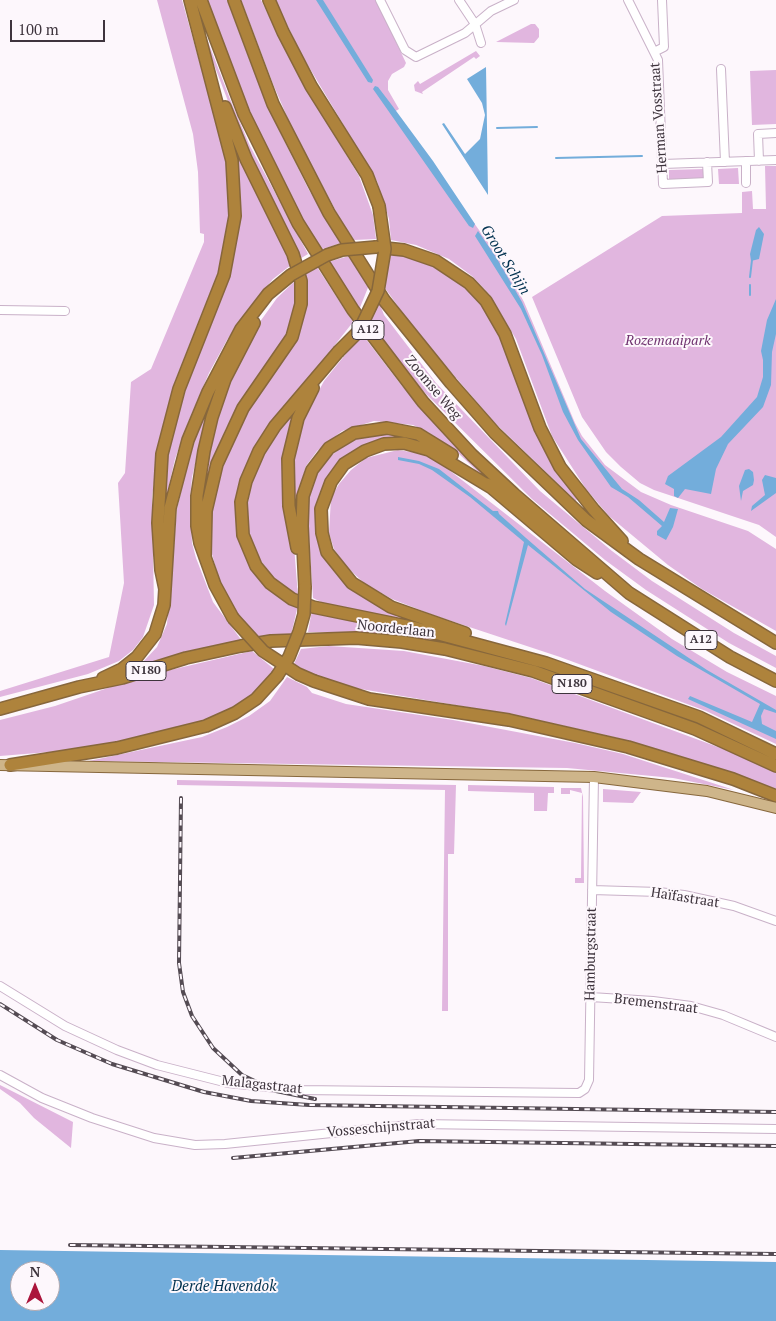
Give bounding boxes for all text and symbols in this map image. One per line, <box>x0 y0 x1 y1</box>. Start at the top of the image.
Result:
scale bar <box>12 10 108 42</box>
text: 100 m <box>18 19 59 39</box>
street label: Herman Vosstraat <box>647 62 671 174</box>
water label: Groot Schijn <box>476 222 534 298</box>
road number: A12 <box>352 320 384 340</box>
park label: Rozemaaipark <box>625 333 711 349</box>
street label: Zoomse Weg <box>401 352 465 424</box>
street label: Noorderlaan <box>356 617 436 641</box>
road number: A12 <box>685 630 717 650</box>
road number: N180 <box>126 661 166 680</box>
road number: N180 <box>552 674 592 694</box>
street label: Haïfastraat <box>649 884 721 912</box>
street label: Hamburgstraat <box>582 907 600 1001</box>
street label: Bremenstraat <box>613 991 699 1017</box>
street label: Malagastraat <box>221 1072 303 1098</box>
street label: Vosseschijnstraat <box>326 1115 436 1141</box>
north arrow <box>10 1261 60 1311</box>
text: N <box>30 1262 40 1281</box>
water label: Derde Havendok <box>172 1278 276 1296</box>

